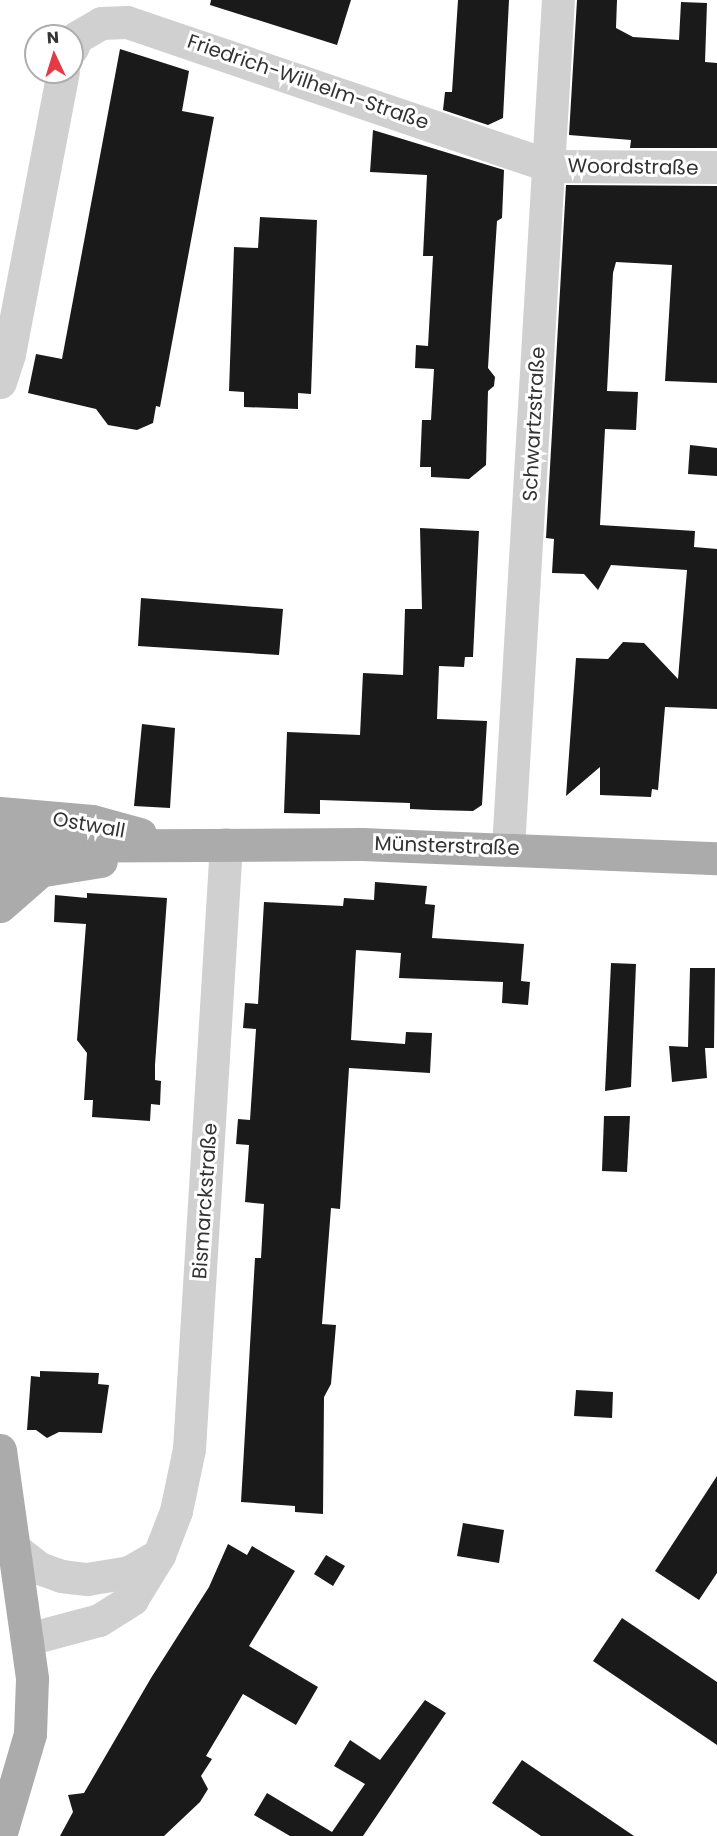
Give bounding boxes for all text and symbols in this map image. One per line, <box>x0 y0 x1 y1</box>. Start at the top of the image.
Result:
north arrow <box>24 24 84 84</box>
text: N <box>46 26 60 49</box>
street label: Friedrich-Wilhelm-Straße <box>184 29 432 135</box>
street label: Woordstraße <box>567 154 699 180</box>
street label: Schwartzstraße <box>518 346 550 502</box>
street label: Ostwall <box>51 807 127 843</box>
street label: Münsterstraße <box>374 831 520 861</box>
street label: Bismarckstraße <box>188 1122 222 1280</box>

